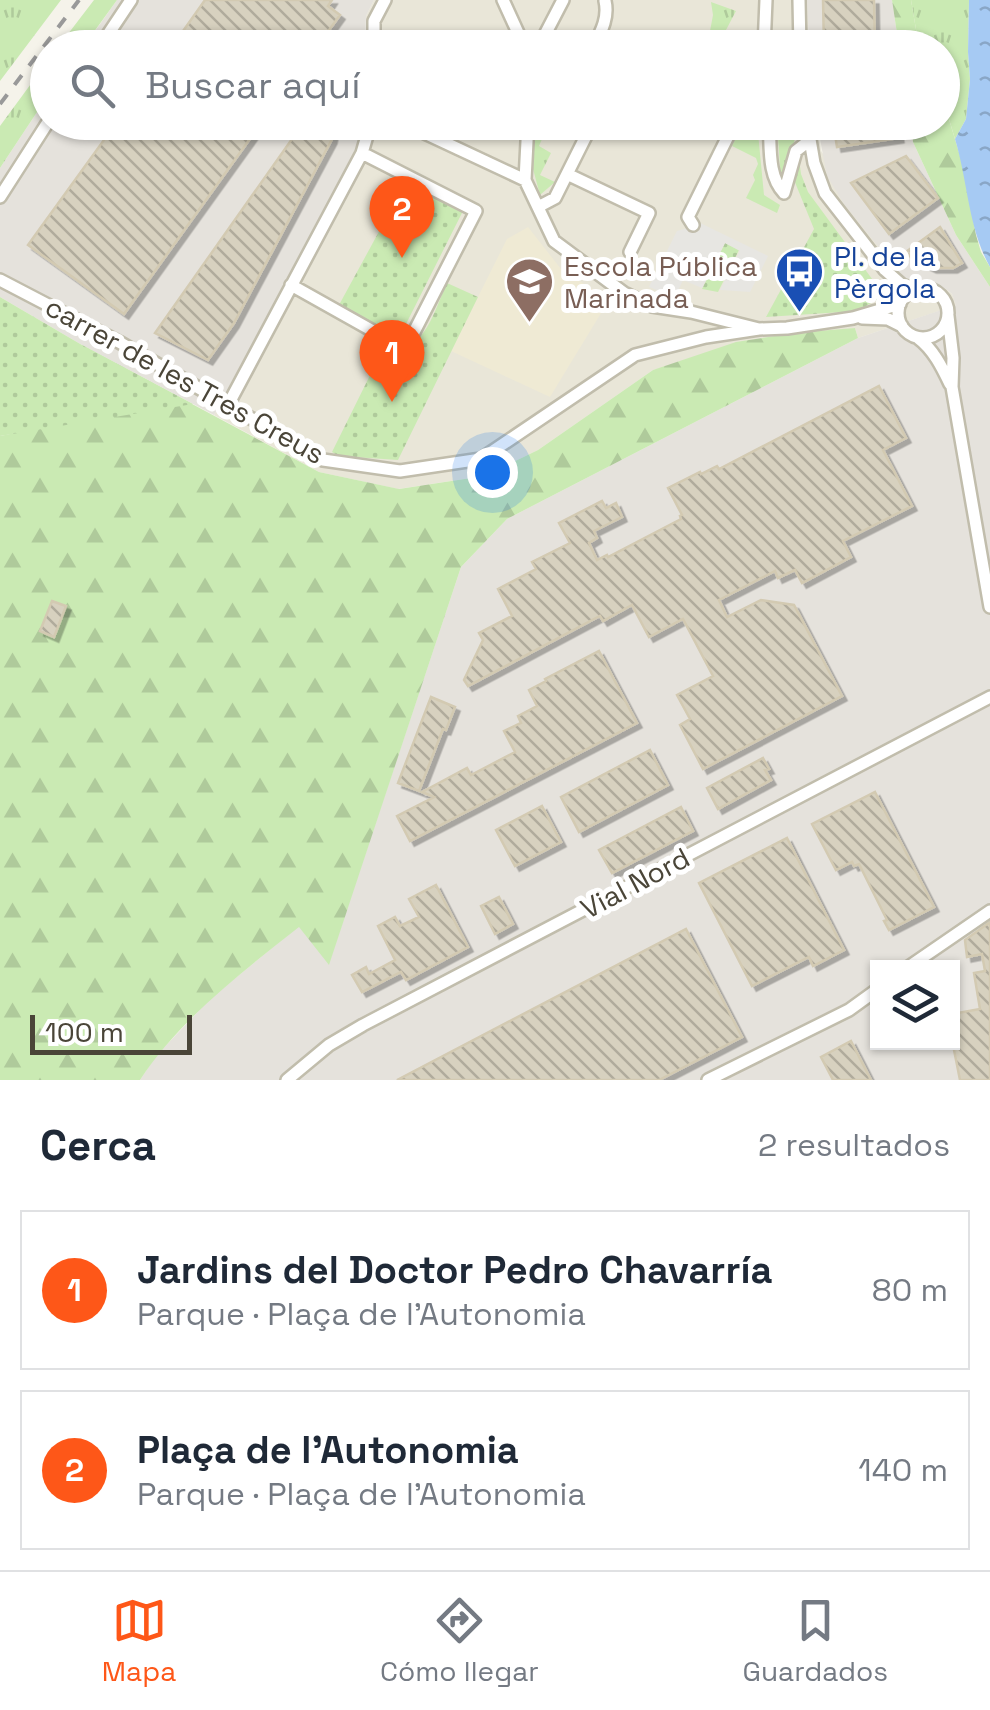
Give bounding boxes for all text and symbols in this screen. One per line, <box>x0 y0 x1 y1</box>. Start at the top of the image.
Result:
search box <box>30 30 960 140</box>
icon: search <box>65 58 120 113</box>
text: Buscar aquí <box>145 61 360 109</box>
pin: 2 <box>370 176 434 258</box>
place label: Pl. de la Pèrgola <box>834 238 936 306</box>
bus stop icon: Pl. de la Pèrgola <box>773 246 825 314</box>
place label: Escola Pública Marinada <box>564 248 757 316</box>
school or university icon: Escola Pública Marinada <box>503 256 555 324</box>
street label: carrer de les Tres Creus <box>39 288 331 472</box>
pin: 1 <box>360 320 424 402</box>
your location <box>467 447 518 498</box>
street label: Vial Nord <box>574 839 696 927</box>
map controls <box>870 960 960 1050</box>
button: layers <box>870 960 960 1050</box>
scale bar <box>30 1010 192 1054</box>
text: 100 m <box>45 1014 124 1050</box>
text: Cerca <box>40 1119 156 1172</box>
text: 2 resultados <box>758 1125 950 1165</box>
text: Jardins del Doctor Pedro Chavarría <box>137 1246 773 1294</box>
text: 1 <box>67 1270 82 1310</box>
text: 80 m <box>872 1270 948 1310</box>
text: Parque · Plaça de l'Autonomia <box>137 1294 586 1334</box>
text: Plaça de l'Autonomia <box>137 1426 519 1474</box>
text: 2 <box>65 1450 84 1490</box>
text: 140 m <box>858 1450 948 1490</box>
text: Parque · Plaça de l'Autonomia <box>137 1474 586 1514</box>
tab: Mapa <box>102 1593 176 1689</box>
tab: Cómo llegar <box>380 1593 539 1689</box>
tab: Guardados <box>743 1593 888 1689</box>

